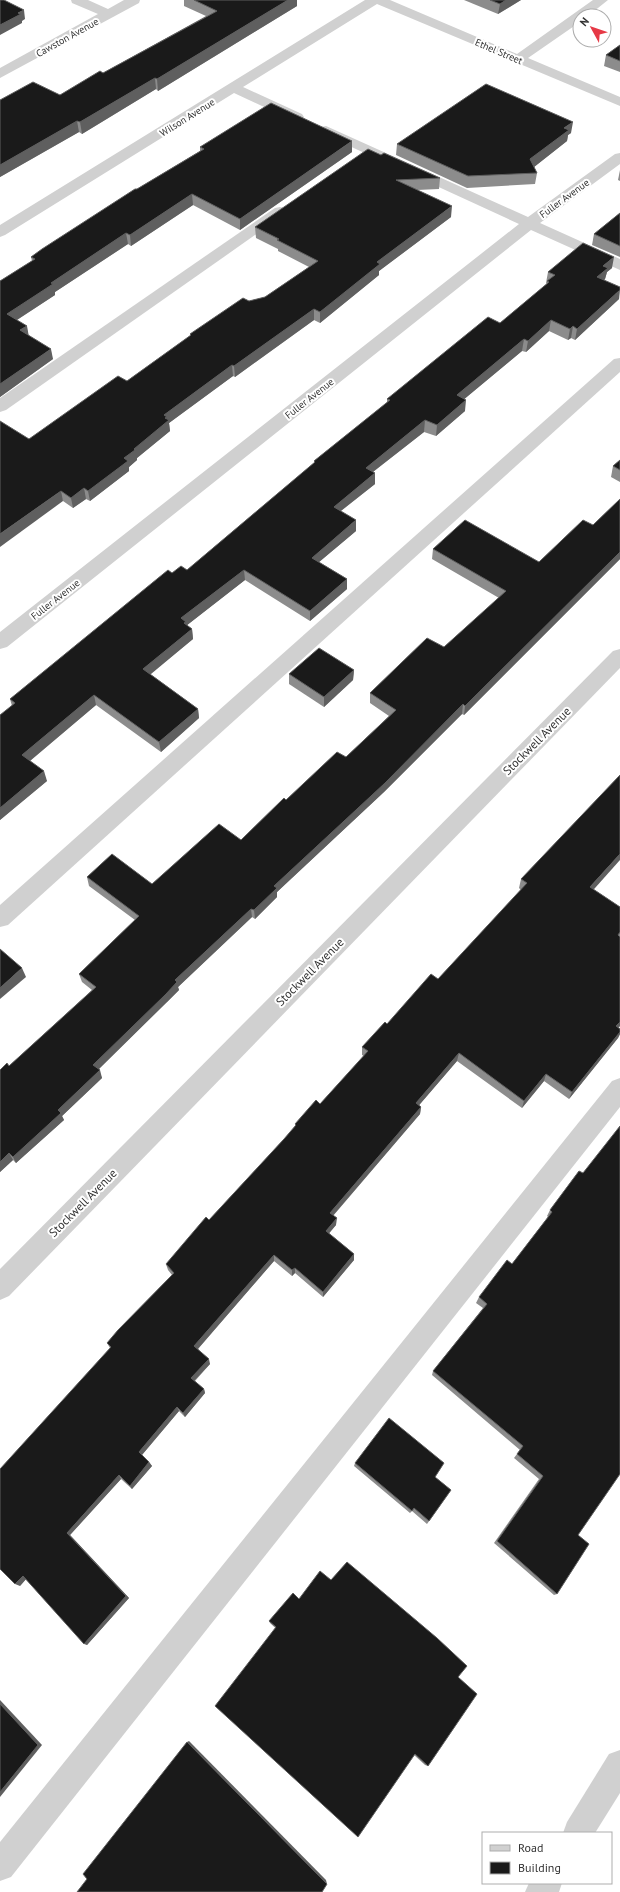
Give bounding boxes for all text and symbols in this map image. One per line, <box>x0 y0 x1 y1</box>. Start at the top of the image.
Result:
north arrow <box>572 8 612 48</box>
text: N <box>577 14 592 29</box>
street label: Cawston Avenue <box>34 15 101 60</box>
street label: Ethel Street <box>473 36 525 68</box>
street label: Wilson Avenue <box>157 95 217 139</box>
street label: Fuller Avenue <box>537 176 592 221</box>
street label: Fuller Avenue <box>282 375 336 422</box>
street label: Fuller Avenue <box>28 576 82 623</box>
street label: Stockwell Avenue <box>500 704 574 778</box>
street label: Stockwell Avenue <box>273 935 347 1009</box>
street label: Stockwell Avenue <box>46 1166 120 1240</box>
legend <box>482 1832 612 1884</box>
text: Road <box>518 1840 543 1855</box>
text: Building <box>518 1860 561 1875</box>

